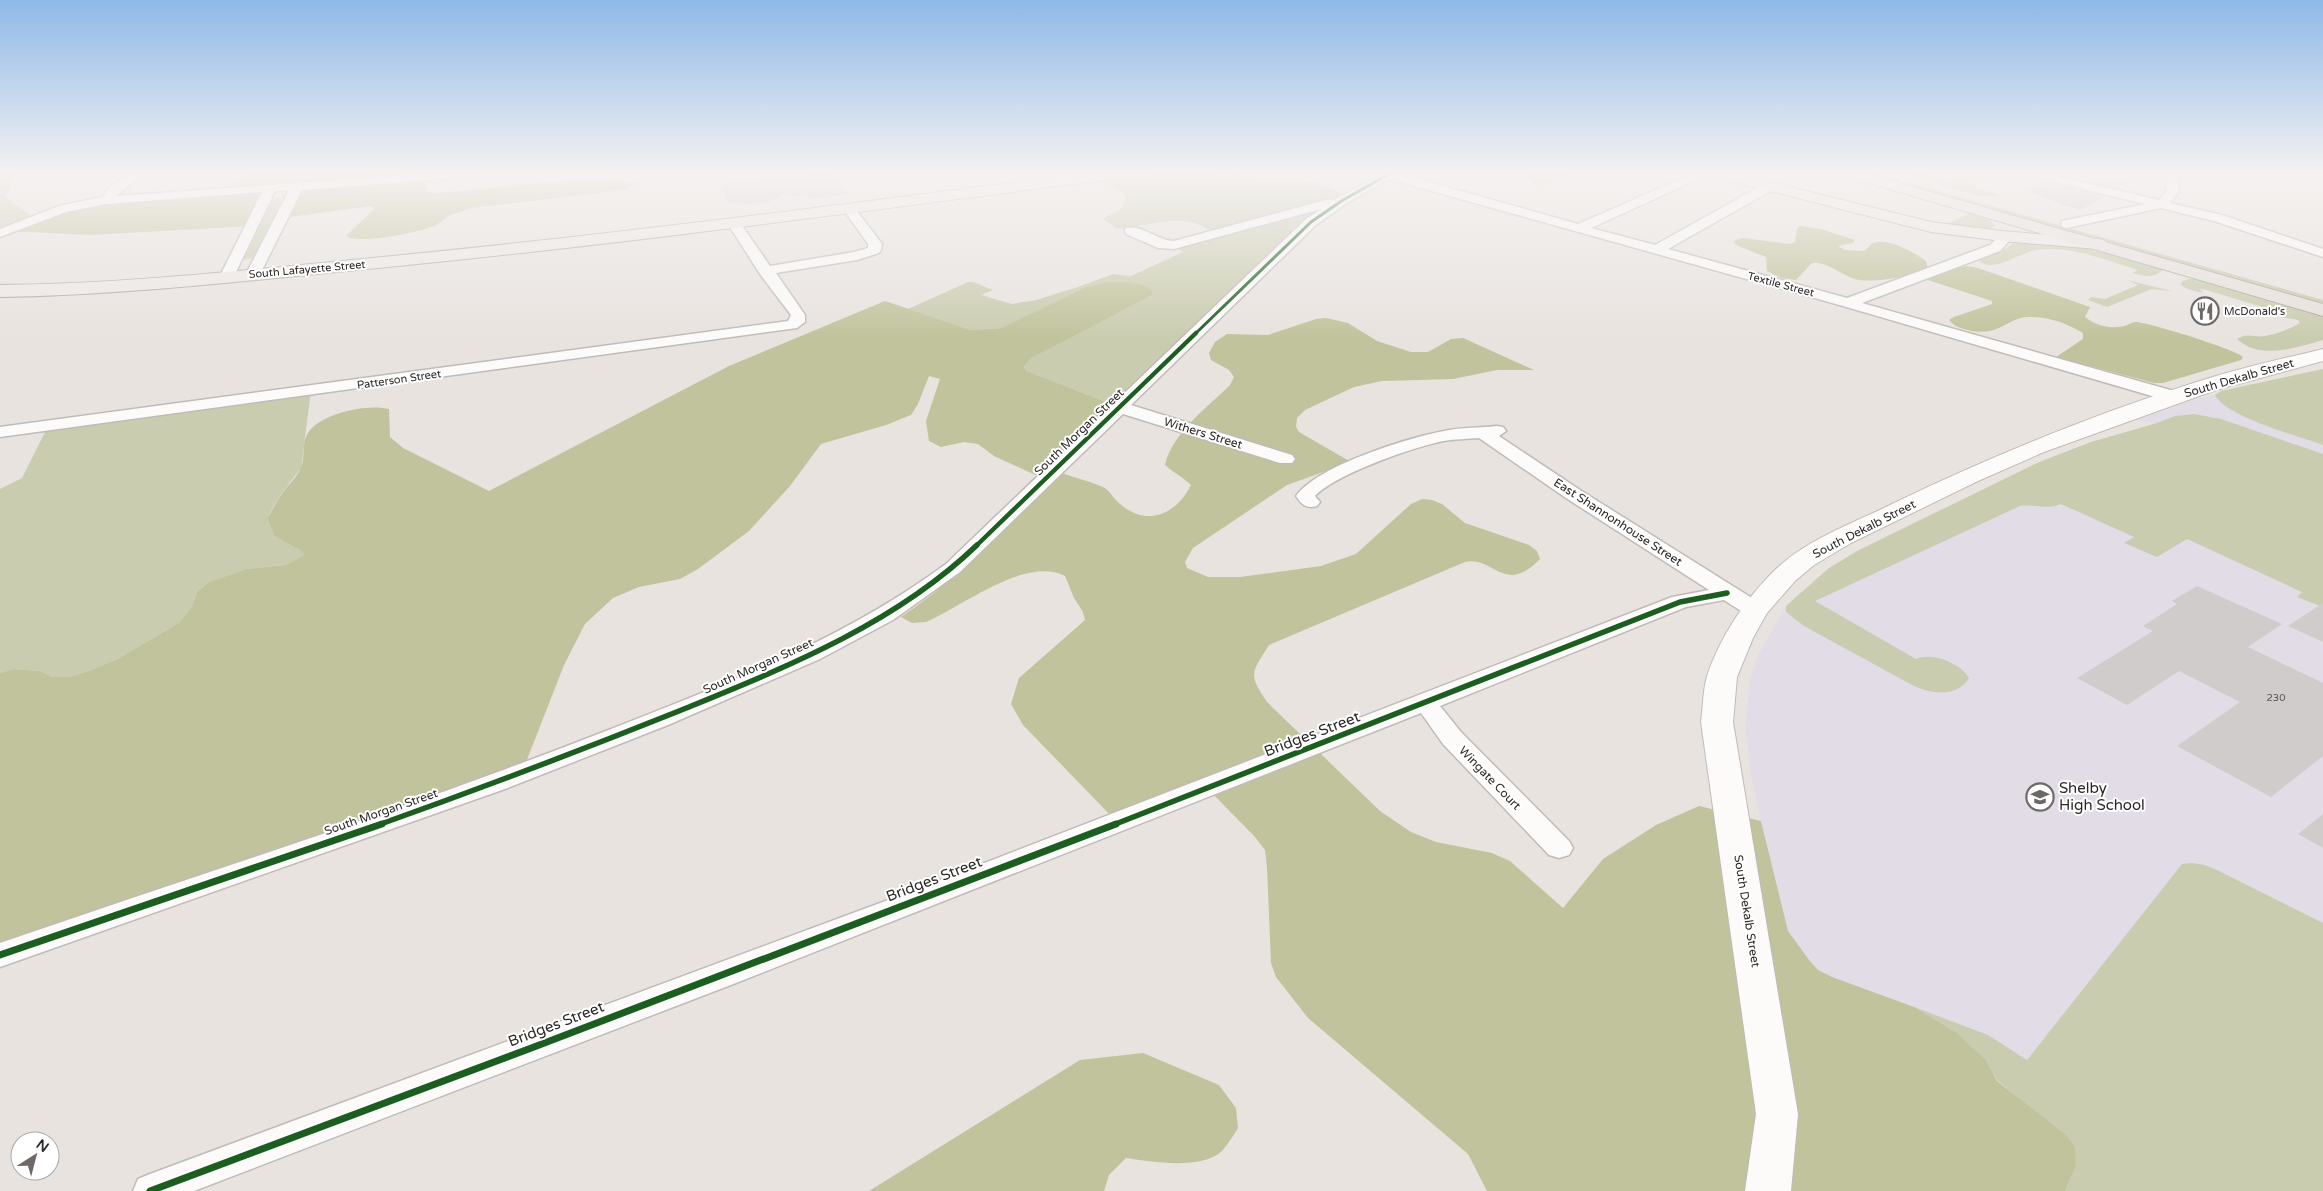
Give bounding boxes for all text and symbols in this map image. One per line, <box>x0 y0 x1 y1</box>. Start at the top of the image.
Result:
street label: South Lafayette Street <box>248 258 366 281</box>
street label: Textile Street <box>1746 269 1816 300</box>
restaurant icon: McDonald's <box>2190 296 2220 326</box>
place label: McDonald's <box>2224 305 2285 318</box>
street label: South Dekalb Street <box>2182 355 2296 400</box>
street label: Patterson Street <box>356 367 442 392</box>
street label: South Morgan Street <box>1031 385 1127 478</box>
street label: Withers Street <box>1162 414 1244 452</box>
street label: East Shannonhouse Street <box>1551 475 1685 569</box>
street label: South Dekalb Street <box>1810 497 1918 561</box>
street label: South Morgan Street <box>701 635 816 697</box>
house number: 230 <box>2267 692 2285 704</box>
street label: Bridges Street <box>1262 707 1363 761</box>
street label: Wingate Court <box>1456 743 1524 813</box>
place label: Shelby High School <box>2059 779 2145 814</box>
school or university icon: Shelby High School <box>2025 782 2055 812</box>
street label: South Morgan Street <box>322 786 440 838</box>
street label: Bridges Street <box>884 852 985 906</box>
street label: South Dekalb Street <box>1731 854 1763 969</box>
street label: Bridges Street <box>506 997 607 1051</box>
north arrow <box>10 1131 60 1181</box>
text: N <box>33 1136 52 1156</box>

